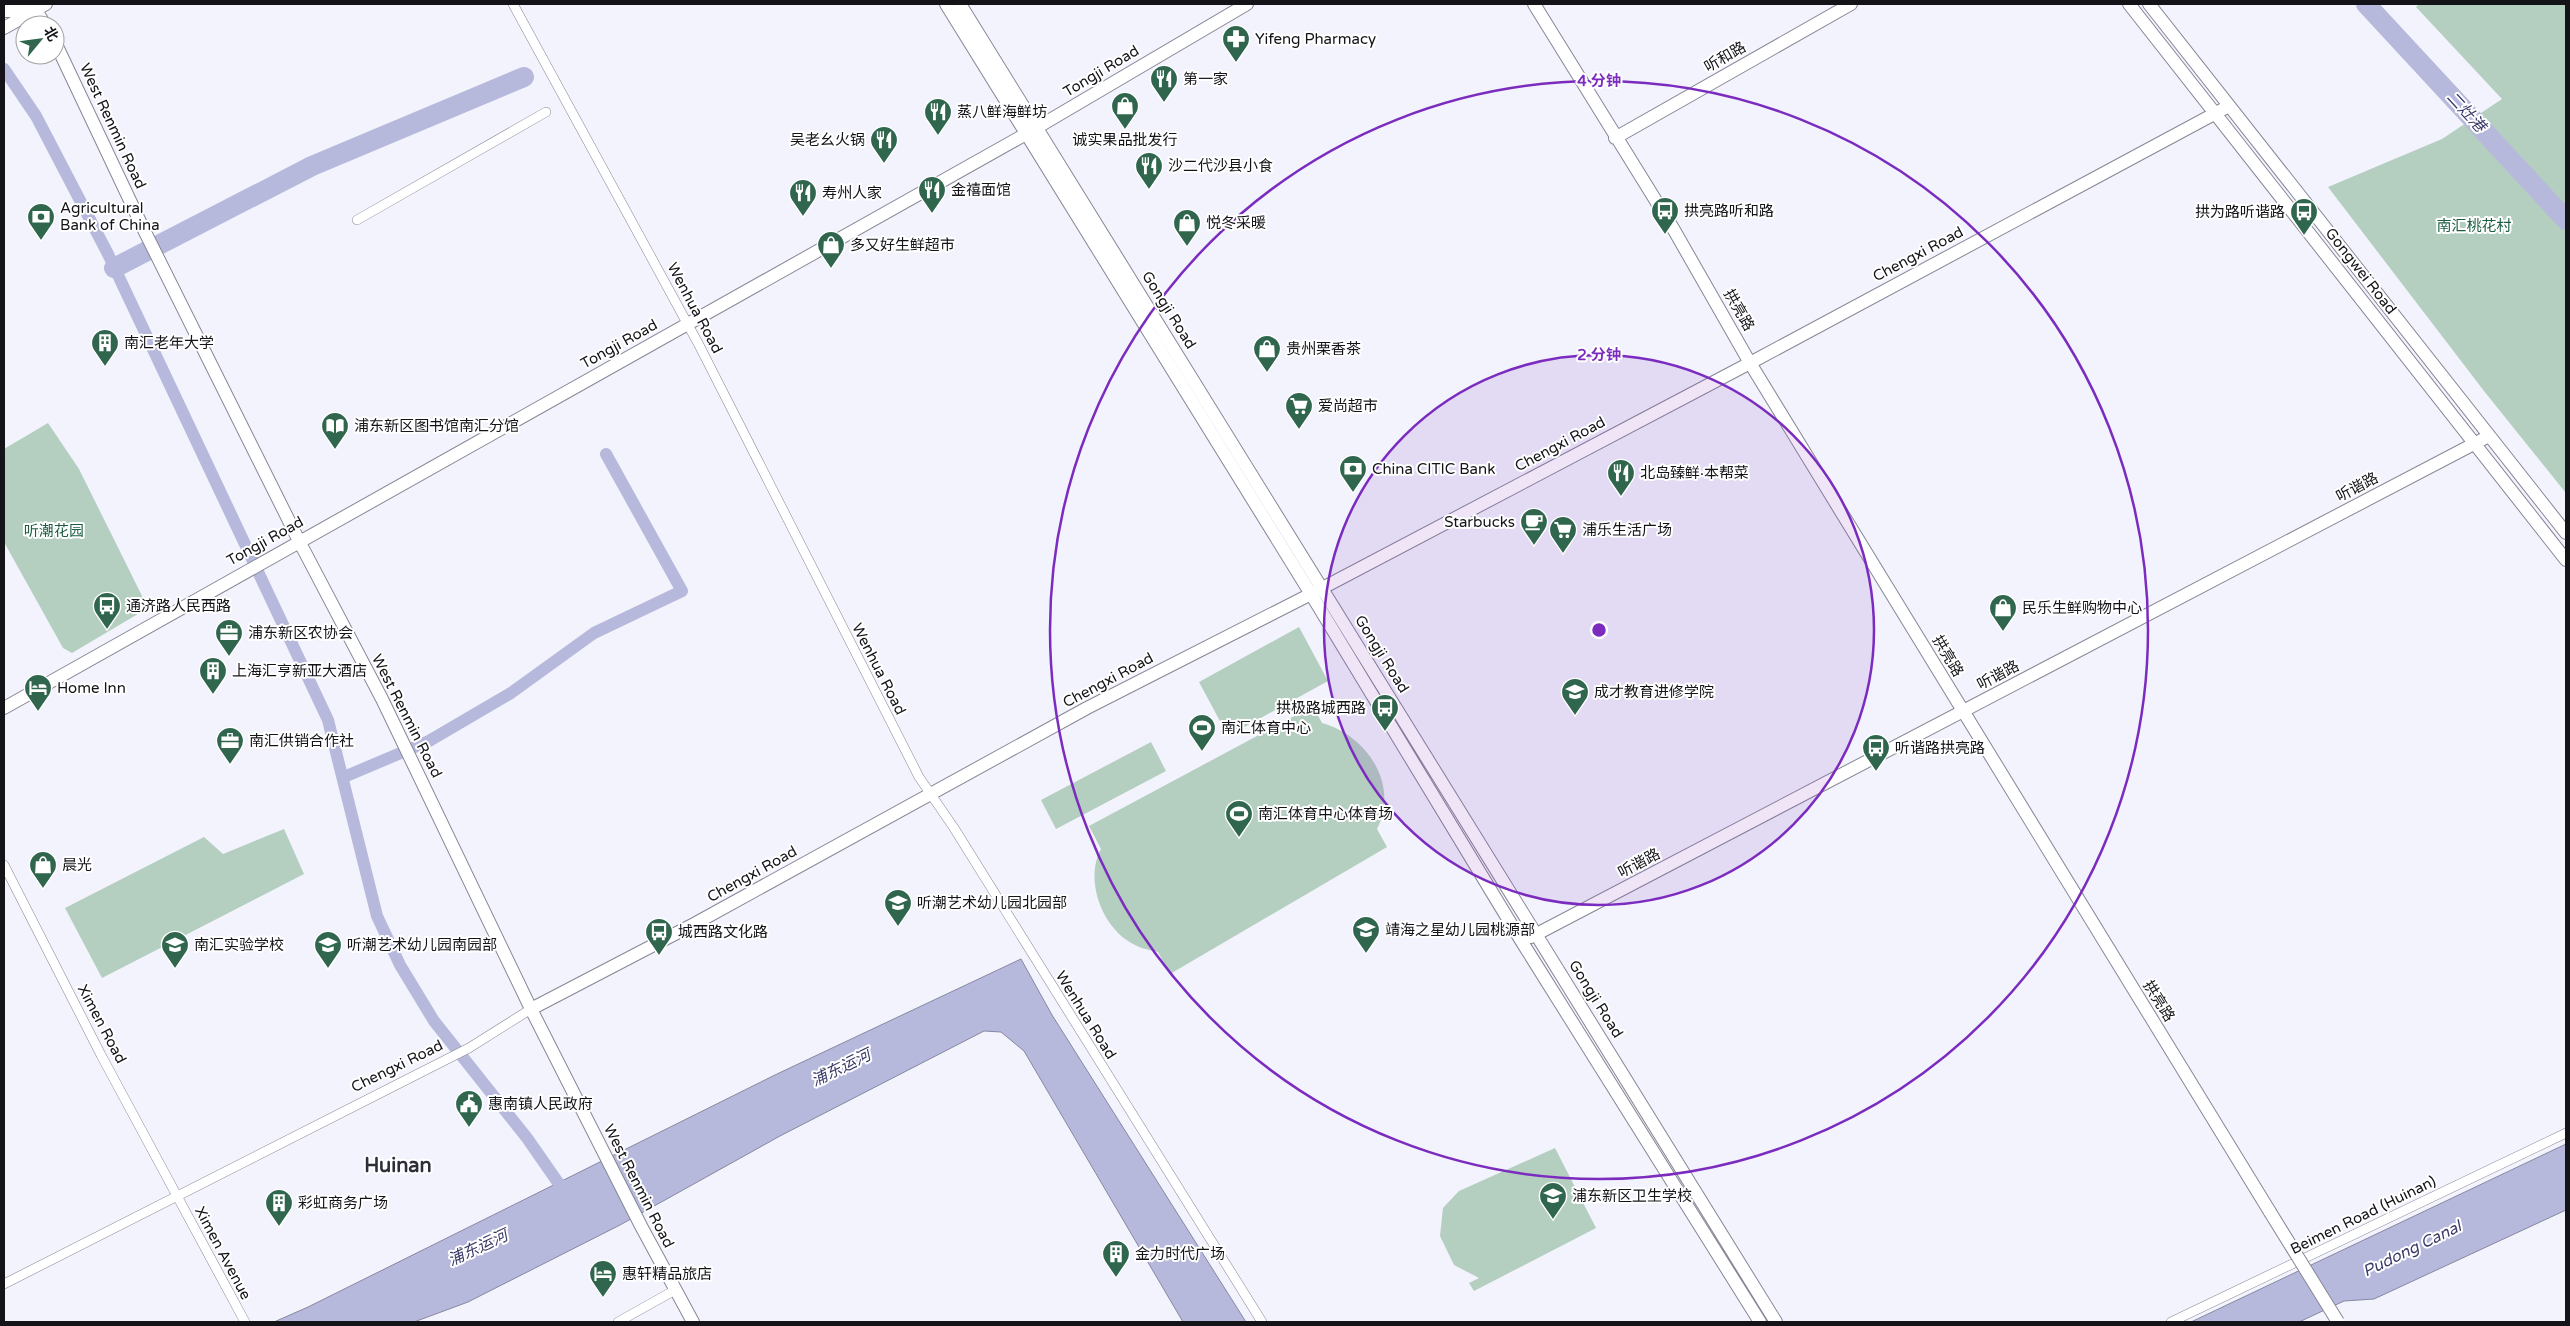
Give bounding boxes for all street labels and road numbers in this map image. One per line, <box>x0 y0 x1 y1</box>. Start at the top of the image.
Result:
street label: 听和路 <box>1701 38 1749 76</box>
street label: Tongji Road <box>1060 41 1142 101</box>
street label: West Renmin Road <box>76 60 150 192</box>
street label: Chengxi Road <box>1870 223 1966 285</box>
street label: Gongwei Road <box>2322 224 2400 318</box>
street label: Wenhua Road <box>663 259 727 357</box>
street label: Gongji Road <box>1138 268 1200 352</box>
street label: 拱亮路 <box>1720 286 1758 334</box>
street label: Tongji Road <box>577 316 661 372</box>
street label: Chengxi Road <box>1512 413 1608 475</box>
street label: 听谐路 <box>2333 468 2381 506</box>
street label: Tongji Road <box>223 513 307 569</box>
street label: Gongji Road <box>1351 612 1413 696</box>
street label: Wenhua Road <box>848 620 910 718</box>
street label: 拱亮路 <box>1929 632 1967 680</box>
street label: Chengxi Road <box>1060 649 1156 711</box>
street label: West Renmin Road <box>368 651 446 781</box>
street label: 听谐路 <box>1974 656 2022 694</box>
street label: Chengxi Road <box>704 842 800 906</box>
street label: 听谐路 <box>1615 844 1663 882</box>
street label: Gongji Road <box>1565 957 1627 1041</box>
street label: Wenhua Road <box>1052 968 1120 1062</box>
street label: 拱亮路 <box>2139 977 2179 1025</box>
street label: Ximen Road <box>74 981 130 1067</box>
street label: Chengxi Road <box>348 1036 446 1096</box>
street label: West Renmin Road <box>600 1121 678 1251</box>
street label: Beimen Road (Huinan) <box>2287 1172 2439 1258</box>
street label: Ximen Avenue <box>191 1203 255 1303</box>

